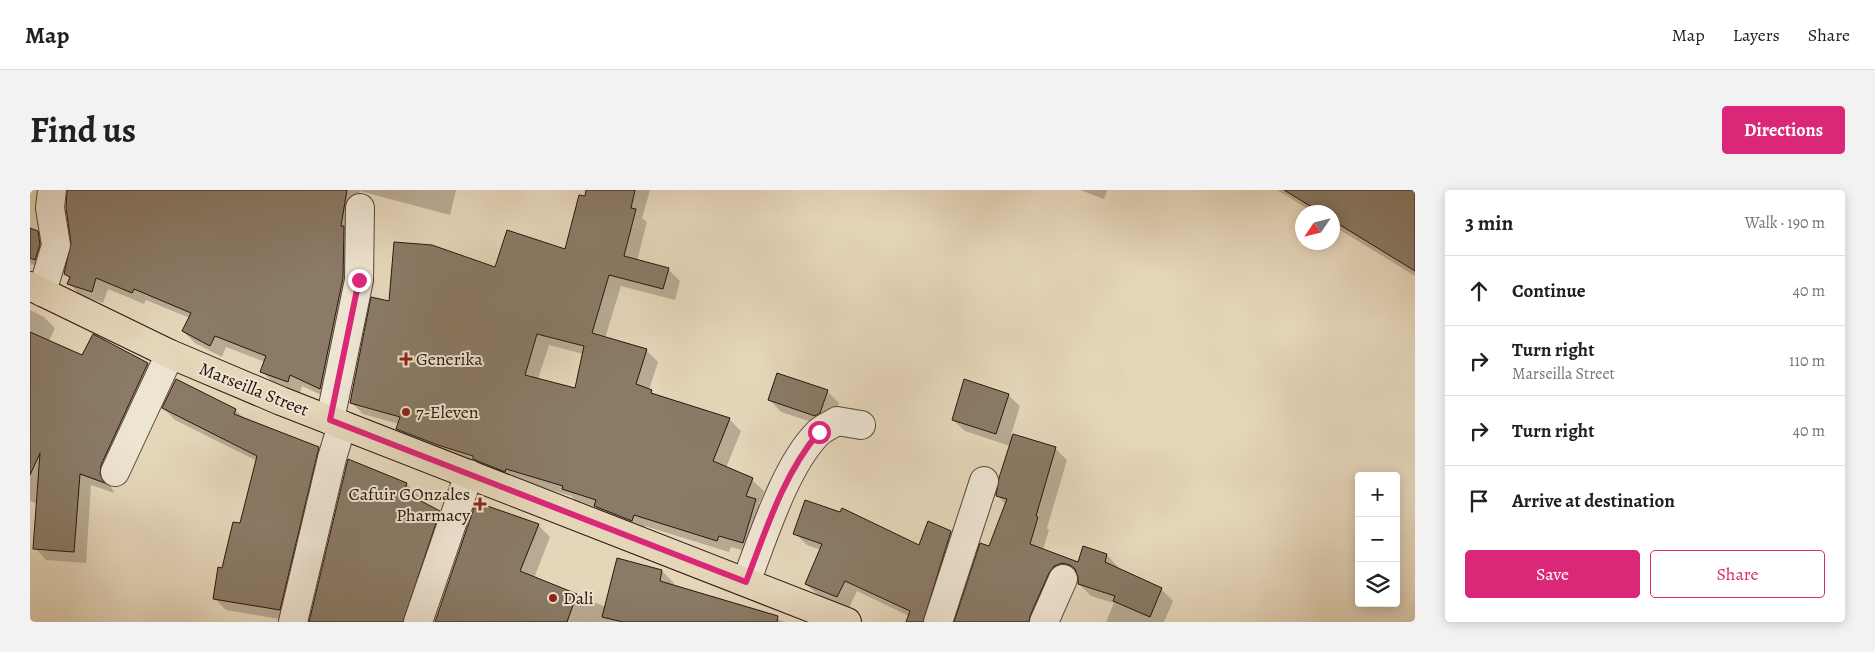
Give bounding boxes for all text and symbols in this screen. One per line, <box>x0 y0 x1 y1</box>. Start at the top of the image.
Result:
text: Map <box>25 19 69 51</box>
text: Map <box>1672 23 1705 47</box>
text: Layers <box>1733 23 1780 47</box>
text: Share <box>1808 23 1850 47</box>
text: Find us <box>30 106 136 154</box>
button: Directions <box>1722 106 1845 154</box>
north arrow <box>1295 205 1340 250</box>
text: 3 min <box>1465 209 1513 237</box>
text: Walk · 190 m <box>1745 212 1825 234</box>
route end <box>348 269 371 292</box>
icon: ahead <box>1465 277 1493 305</box>
text: Continue <box>1512 278 1586 304</box>
text: 40 m <box>1793 280 1825 302</box>
text: Turn right <box>1512 337 1594 363</box>
place label: Generika <box>416 347 483 371</box>
icon: right <box>1465 347 1493 375</box>
text: 110 m <box>1789 350 1825 372</box>
marker: Generika <box>400 353 412 365</box>
street label: Marseilla Street <box>196 356 312 422</box>
text: Marseilla Street <box>1512 363 1615 385</box>
place label: 7-Eleven <box>416 400 479 424</box>
marker: 7-Eleven <box>400 406 412 418</box>
icon: right <box>1465 417 1493 445</box>
text: Turn right <box>1512 418 1594 444</box>
text: 40 m <box>1793 420 1825 442</box>
route start <box>808 421 831 444</box>
map controls <box>1355 472 1400 607</box>
button: + <box>1355 472 1400 517</box>
place label: Cafuir GOnzales Pharmacy <box>348 482 471 527</box>
icon: arrive <box>1465 487 1493 515</box>
text: Arrive at destination <box>1512 488 1675 514</box>
marker: Cafuir GOnzales Pharmacy <box>474 498 486 510</box>
button: − <box>1355 517 1400 562</box>
button: Save <box>1465 550 1640 598</box>
button: Share <box>1650 550 1825 598</box>
button: layers <box>1355 562 1400 607</box>
place label: Dali <box>563 586 594 610</box>
marker: Dali <box>547 592 559 604</box>

